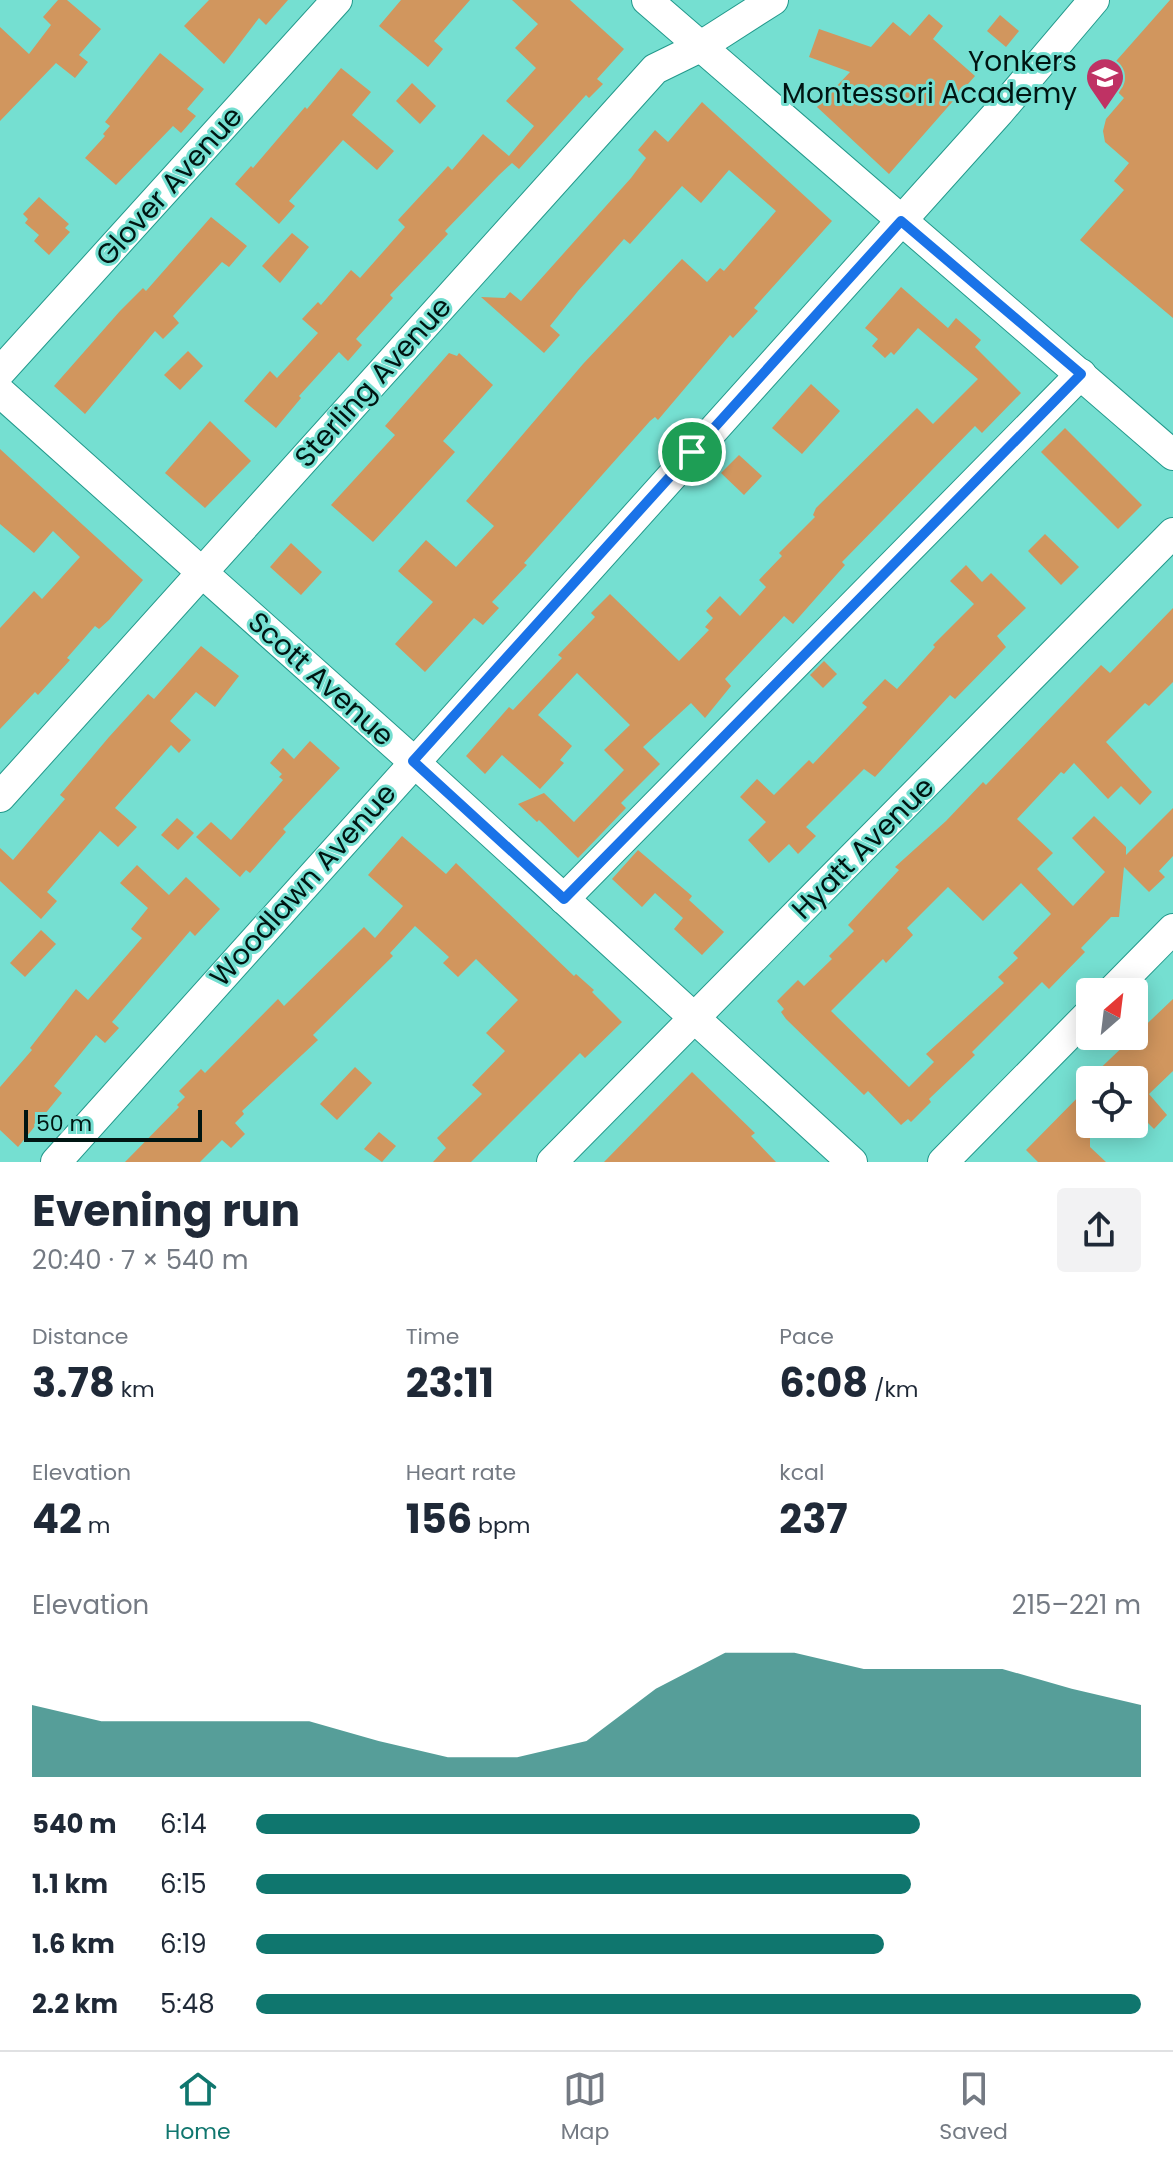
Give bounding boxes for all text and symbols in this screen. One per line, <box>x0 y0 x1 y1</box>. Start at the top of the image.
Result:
place label: Yonkers Montessori Academy <box>782 42 1077 113</box>
school or university icon: Yonkers Montessori Academy <box>1084 56 1126 111</box>
street label: Glover Avenue <box>87 98 251 274</box>
street label: Sterling Avenue <box>286 288 460 476</box>
pin <box>658 418 726 486</box>
icon: arrive <box>670 430 714 474</box>
street label: Scott Avenue <box>239 603 403 755</box>
street label: Hyatt Avenue <box>783 768 943 928</box>
street label: Woodlawn Avenue <box>201 775 405 995</box>
north arrow <box>1076 978 1148 1050</box>
map controls <box>1076 978 1148 1138</box>
button: locate <box>1076 1066 1148 1138</box>
scale bar <box>24 1106 202 1142</box>
text: 50 m <box>36 1108 92 1139</box>
text: Evening run <box>32 1180 300 1241</box>
button: share <box>1057 1188 1141 1272</box>
text: 20:40 · 7 × 540 m <box>32 1242 248 1278</box>
text: Distance <box>32 1321 128 1352</box>
text: Time <box>406 1321 459 1352</box>
text: Pace <box>779 1321 834 1352</box>
text: 3.78 <box>32 1355 115 1411</box>
text: 23:11 <box>406 1355 494 1411</box>
text: 6:08 <box>779 1355 868 1411</box>
text: km <box>115 1374 155 1405</box>
text: /km <box>868 1374 919 1405</box>
text: Elevation <box>32 1457 131 1488</box>
text: Heart rate <box>406 1457 516 1488</box>
text: kcal <box>779 1457 824 1488</box>
text: 42 <box>32 1491 82 1547</box>
text: 156 <box>406 1491 472 1547</box>
text: 237 <box>779 1491 848 1547</box>
text: m <box>82 1510 110 1541</box>
text: bpm <box>472 1510 530 1541</box>
text: Elevation <box>32 1587 149 1623</box>
text: 215–221 m <box>1012 1587 1141 1623</box>
text: 540 m <box>32 1806 117 1842</box>
text: 6:14 <box>160 1806 207 1842</box>
text: 1.1 km <box>32 1866 108 1902</box>
text: 6:15 <box>160 1866 207 1902</box>
text: 1.6 km <box>32 1926 115 1962</box>
text: 6:19 <box>160 1926 207 1962</box>
text: 2.2 km <box>32 1986 118 2022</box>
text: 5:48 <box>160 1986 215 2022</box>
tab: Home <box>165 2067 231 2148</box>
tab: Map <box>561 2067 609 2148</box>
tab: Saved <box>939 2067 1008 2148</box>

